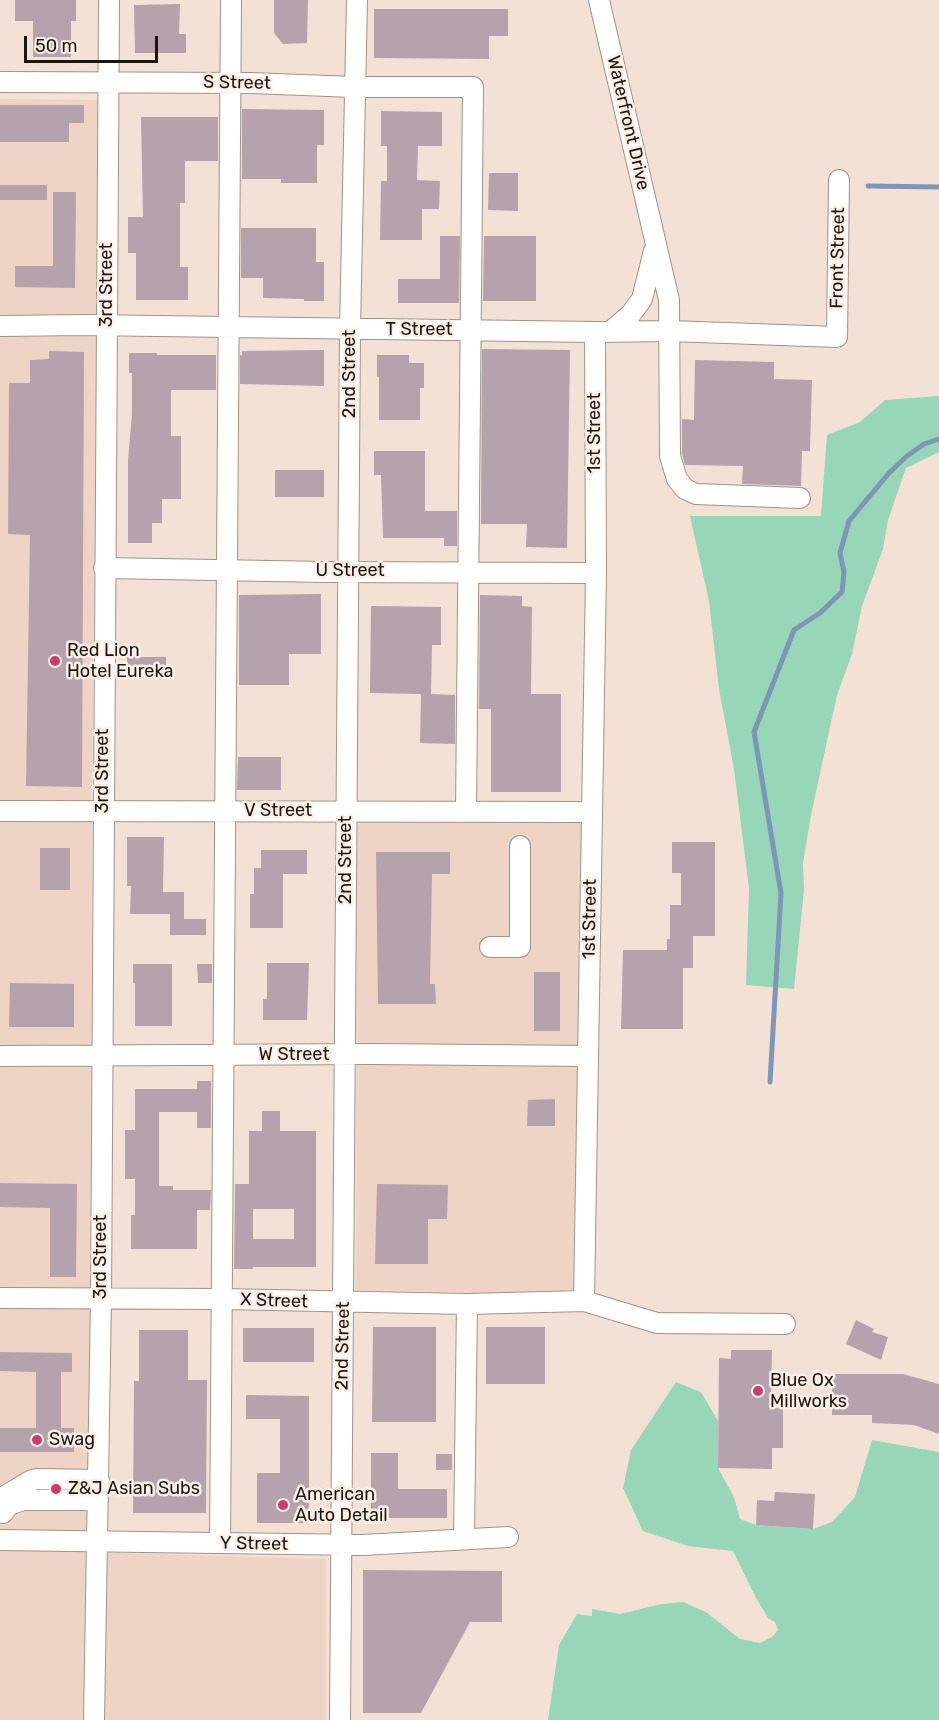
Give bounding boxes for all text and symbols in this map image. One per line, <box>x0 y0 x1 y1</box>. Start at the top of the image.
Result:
scale bar <box>27 24 160 62</box>
text: 50 m <box>35 35 78 57</box>
street label: Waterfront Drive <box>602 54 654 192</box>
street label: S Street <box>203 72 271 94</box>
street label: Front Street <box>826 207 850 309</box>
street label: 3rd Street <box>96 243 118 327</box>
street label: T Street <box>386 319 452 341</box>
street label: 2nd Street <box>339 330 361 418</box>
street label: 1st Street <box>584 393 606 473</box>
street label: U Street <box>315 560 385 582</box>
place label: Red Lion Hotel Eureka <box>67 640 173 682</box>
marker: Red Lion Hotel Eureka <box>48 654 62 668</box>
street label: 3rd Street <box>92 729 114 813</box>
street label: V Street <box>244 800 312 822</box>
street label: 2nd Street <box>335 816 357 904</box>
street label: 1st Street <box>579 879 601 959</box>
street label: W Street <box>259 1044 329 1066</box>
street label: 3rd Street <box>90 1215 112 1299</box>
street label: X Street <box>240 1289 308 1313</box>
street label: 2nd Street <box>331 1302 355 1390</box>
place label: Blue Ox Millworks <box>770 1370 847 1412</box>
marker: Blue Ox Millworks <box>751 1384 765 1398</box>
place label: Swag <box>49 1429 95 1451</box>
marker: Swag <box>30 1433 44 1447</box>
place label: Z&J Asian Subs <box>68 1478 200 1500</box>
marker: Z&J Asian Subs <box>49 1482 63 1496</box>
place label: American Auto Detail <box>295 1484 388 1526</box>
marker: American Auto Detail <box>276 1498 290 1512</box>
street label: Y Street <box>220 1533 288 1555</box>

